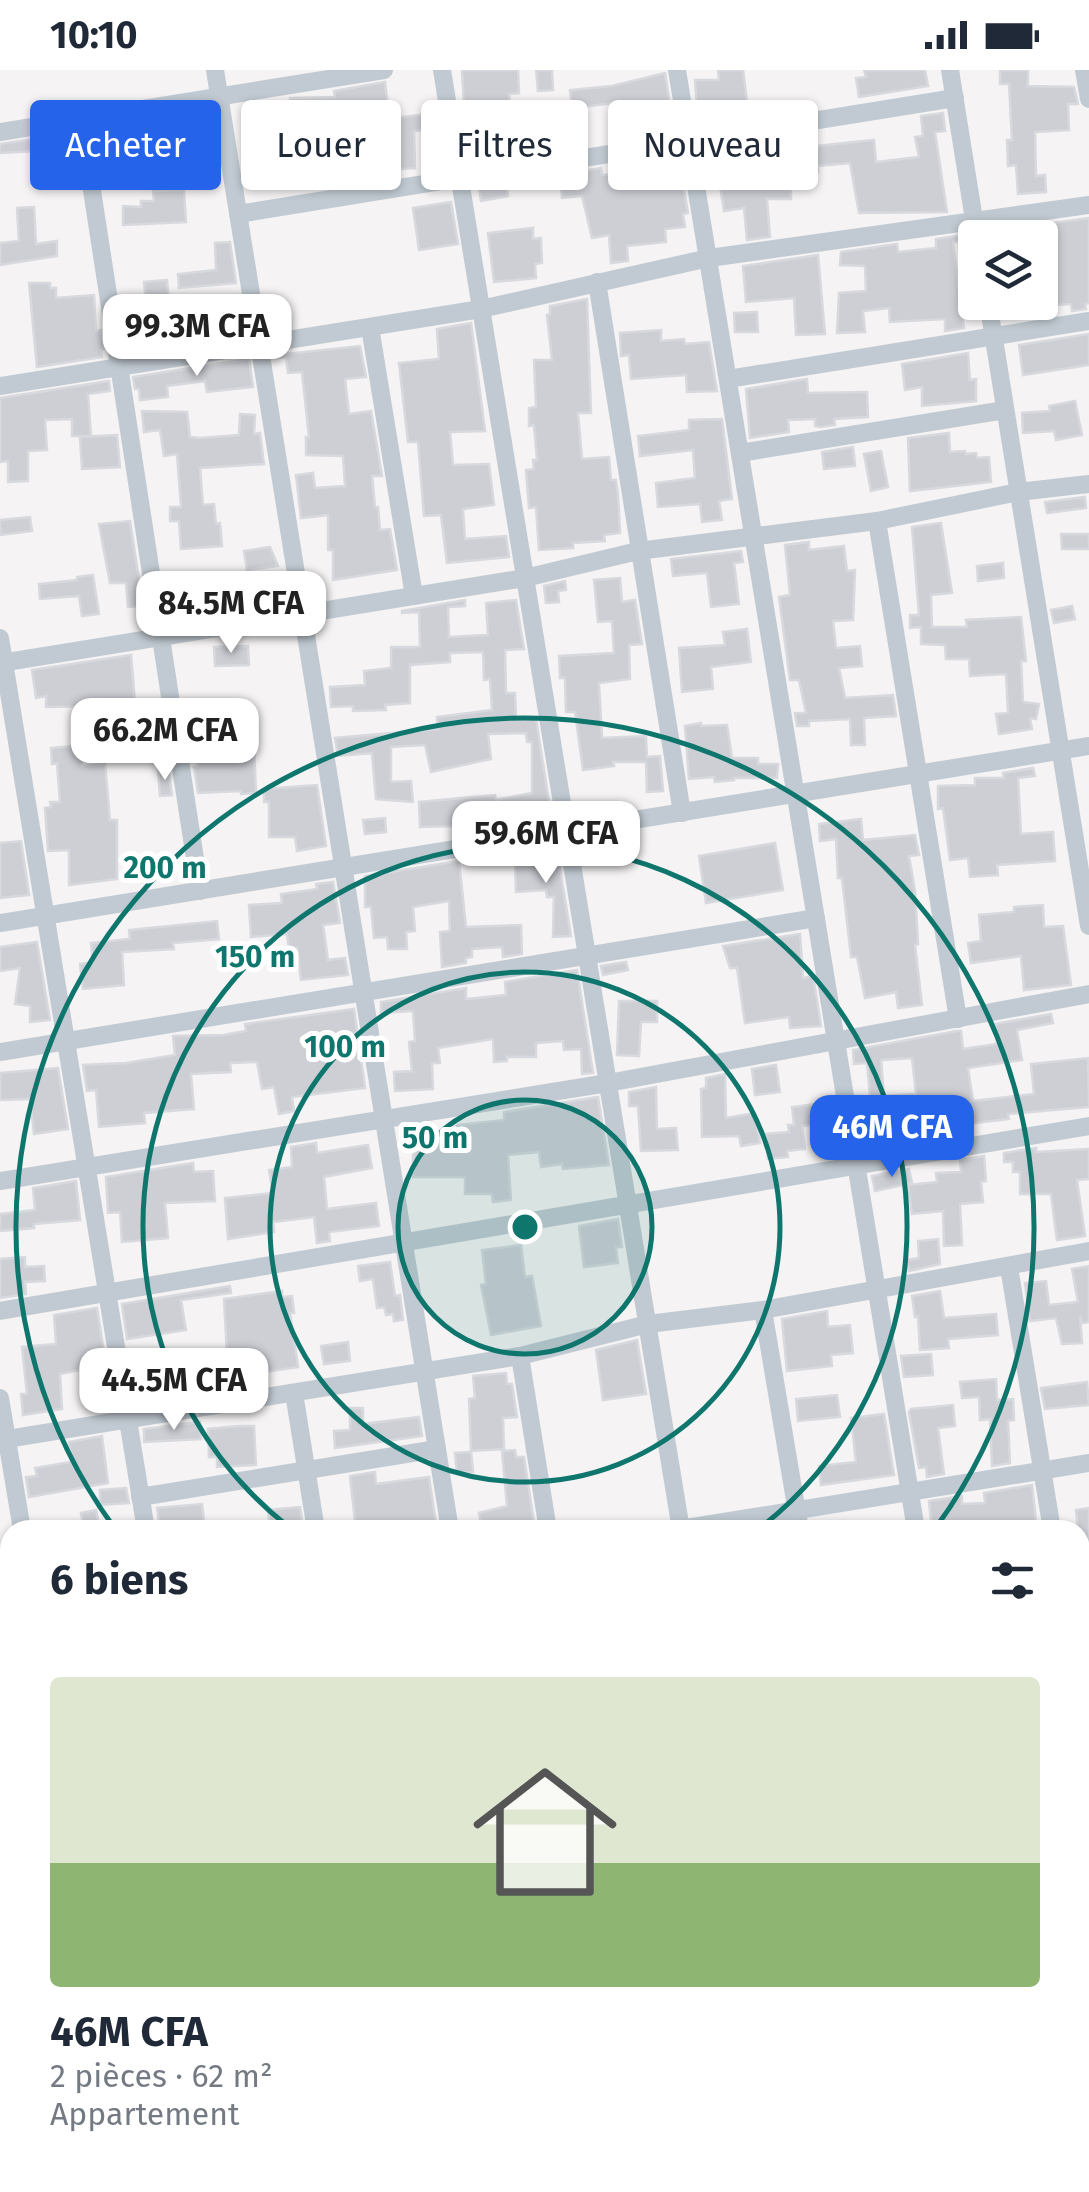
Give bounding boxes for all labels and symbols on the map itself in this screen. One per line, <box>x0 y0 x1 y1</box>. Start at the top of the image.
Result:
pin: 99.3M CFA <box>83 294 311 379</box>
pin: 84.5M CFA <box>117 571 345 656</box>
pin: 66.2M CFA <box>51 698 279 783</box>
pin: 59.6M CFA <box>432 801 660 886</box>
text: 200 m <box>123 850 207 886</box>
text: 150 m <box>215 939 295 975</box>
text: 100 m <box>304 1029 386 1065</box>
pin: 46M CFA <box>800 1095 984 1180</box>
text: 50 m <box>402 1120 468 1156</box>
centre of rings <box>507 1209 543 1245</box>
pin: 44.5M CFA <box>60 1348 288 1433</box>

